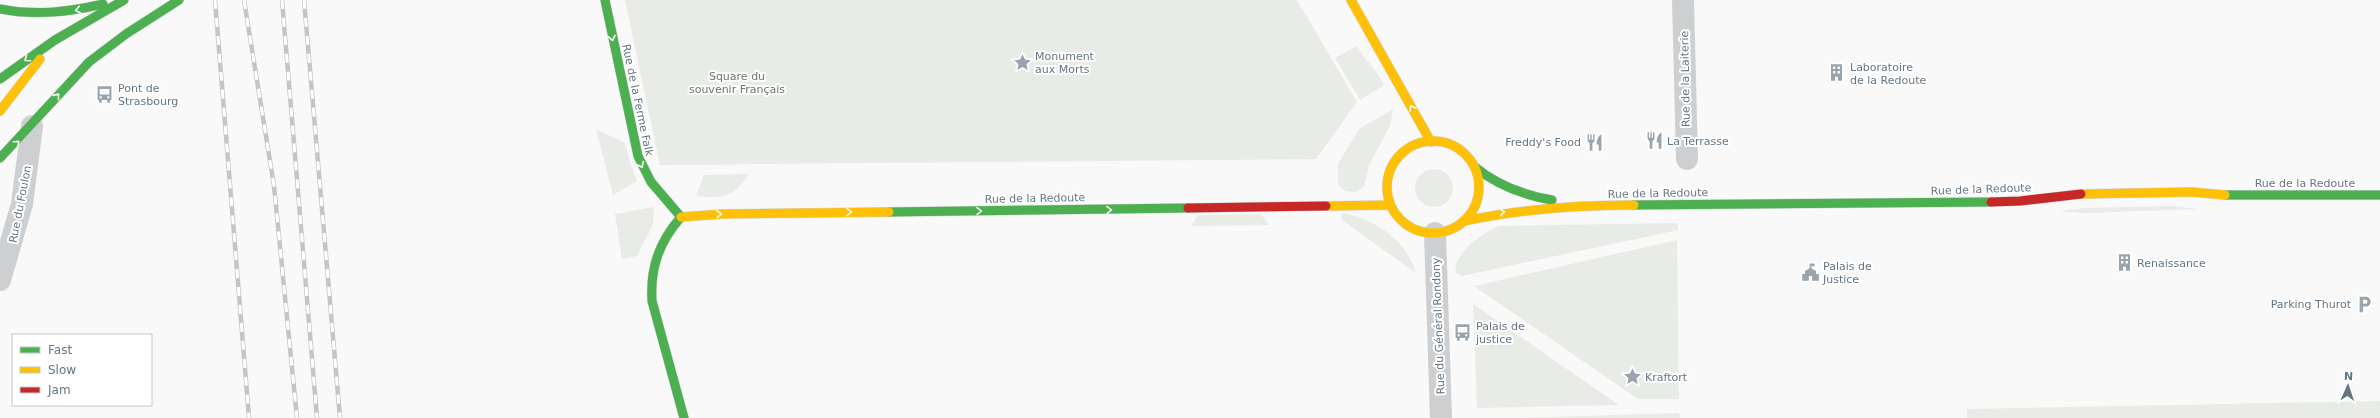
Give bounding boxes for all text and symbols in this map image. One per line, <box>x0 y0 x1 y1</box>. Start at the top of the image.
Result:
one-way arrow <box>75 6 81 14</box>
street label: Rue de la Laiterie <box>1678 31 1693 127</box>
one-way arrow <box>608 35 616 41</box>
street label: Rue de la Ferme Falk <box>619 43 656 158</box>
place label: Monument aux Morts <box>1035 50 1095 76</box>
place icon: Monument aux Morts <box>1012 52 1032 72</box>
one-way arrow <box>24 54 31 62</box>
place label: Laboratoire de la Redoute <box>1850 61 1926 87</box>
building icon: Laboratoire de la Redoute <box>1827 63 1847 83</box>
park label: Square du souvenir Français <box>689 70 785 96</box>
place label: Pont de Strasbourg <box>118 82 178 108</box>
bus stop icon: Pont de Strasbourg <box>95 84 115 104</box>
one-way arrow <box>52 94 59 101</box>
one-way arrow <box>1409 105 1416 112</box>
restaurant icon: La Terrasse <box>1644 131 1664 151</box>
restaurant icon: Freddy's Food <box>1584 132 1604 152</box>
place label: La Terrasse <box>1667 135 1729 148</box>
place label: Freddy's Food <box>1505 136 1581 149</box>
one-way arrow <box>12 141 19 148</box>
one-way arrow <box>636 160 644 168</box>
street label: Rue du Foulon <box>7 164 34 244</box>
street label: Rue de la Redoute <box>2255 177 2356 190</box>
street label: Rue de la Redoute <box>1931 181 2032 198</box>
street label: Rue de la Redoute <box>1608 186 1709 201</box>
street label: Rue de la Redoute <box>985 191 1086 206</box>
one-way arrow <box>1106 206 1112 214</box>
one-way arrow <box>976 207 982 215</box>
one-way arrow <box>846 208 852 217</box>
one-way arrow <box>1499 209 1505 217</box>
one-way arrow <box>716 210 722 218</box>
building icon: Renaissance <box>2114 253 2134 273</box>
street label: Rue du Général Rondony <box>1430 257 1447 395</box>
place label: Renaissance <box>2137 257 2206 270</box>
place label: Palais de Justice <box>1822 260 1872 286</box>
public building icon: Palais de Justice <box>1800 262 1820 282</box>
parking icon: Parking Thurot <box>2354 294 2374 314</box>
place label: Parking Thurot <box>2271 298 2352 311</box>
place label: Palais de justice <box>1475 320 1525 346</box>
bus stop icon: Palais de justice <box>1453 322 1473 342</box>
legend <box>12 334 152 406</box>
text: Fast <box>48 343 72 357</box>
text: Slow <box>48 363 76 377</box>
north arrow <box>2328 366 2368 406</box>
place icon: Kraftort <box>1622 367 1642 387</box>
text: N <box>2344 370 2353 383</box>
place label: Kraftort <box>1645 371 1688 384</box>
text: Jam <box>47 383 71 397</box>

